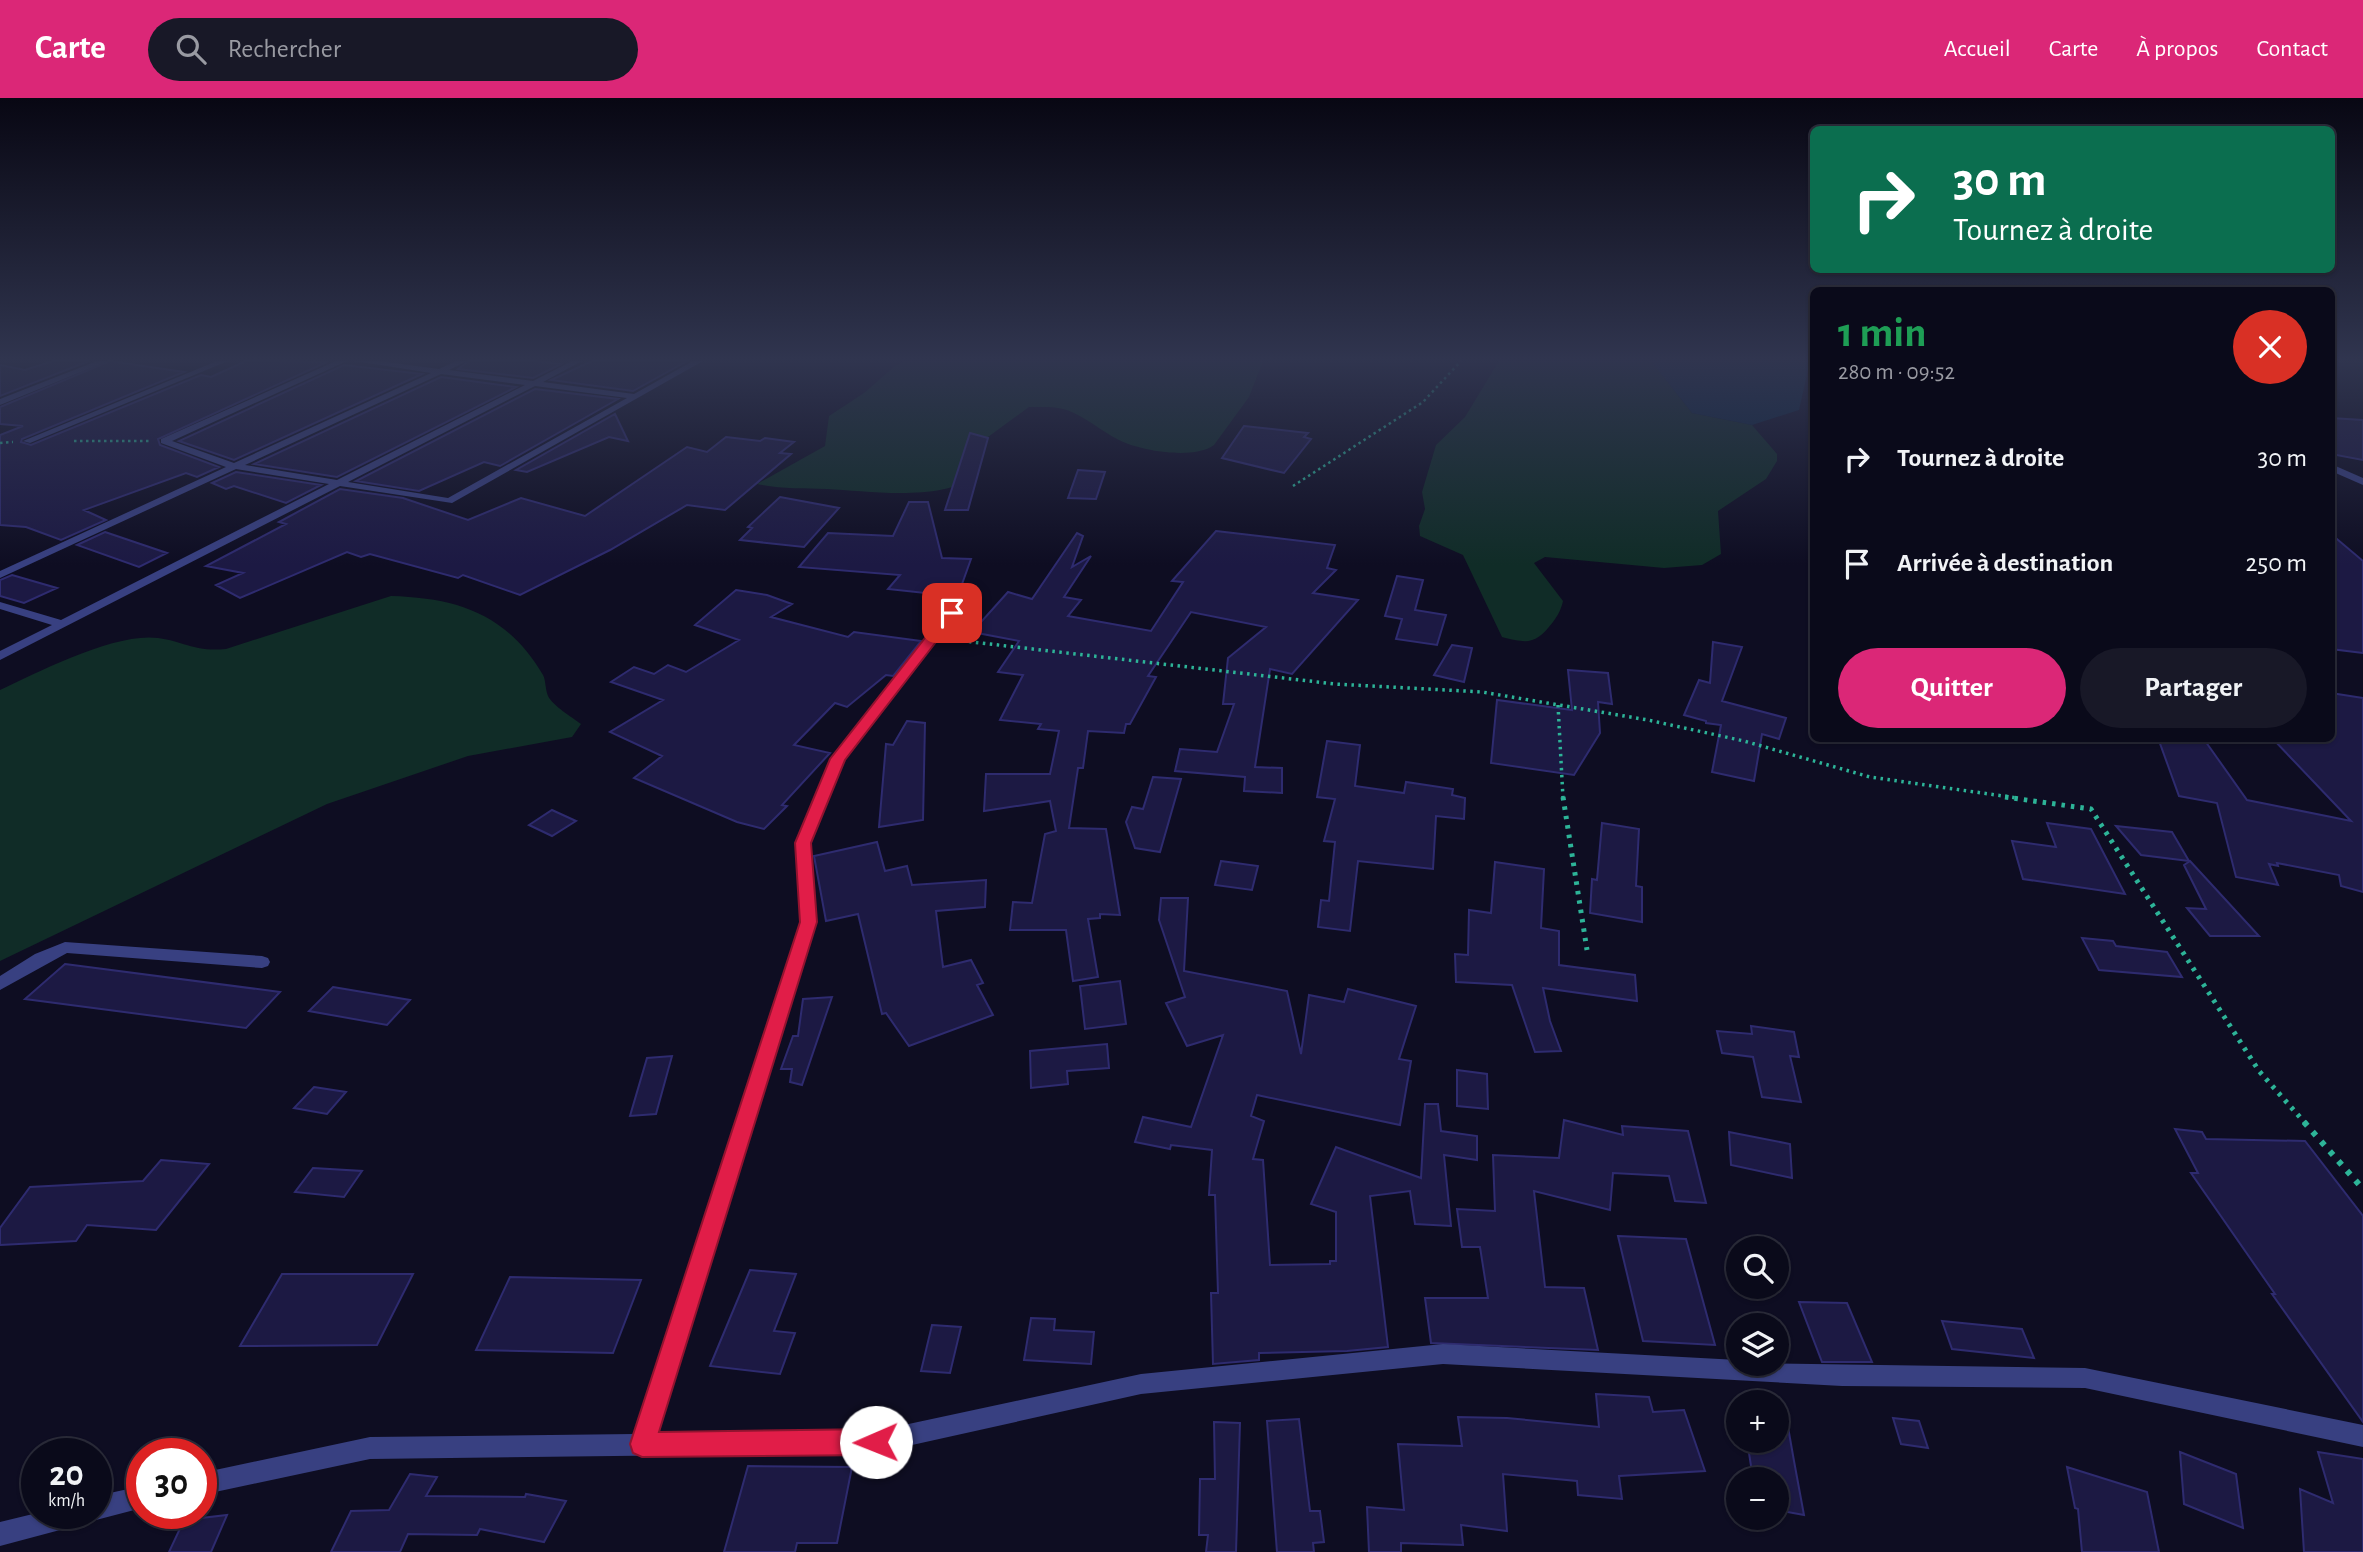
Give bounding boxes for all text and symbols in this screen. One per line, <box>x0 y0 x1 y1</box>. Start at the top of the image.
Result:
search box <box>148 18 638 81</box>
icon: search <box>172 30 210 68</box>
text: Carte <box>35 32 106 65</box>
text: Rechercher <box>228 36 341 62</box>
text: Accueil <box>1944 37 2011 61</box>
text: Carte <box>2049 37 2098 61</box>
text: À propos <box>2136 37 2218 61</box>
text: Contact <box>2256 37 2328 61</box>
icon: right <box>1838 154 1929 245</box>
text: 30 m <box>1953 156 2047 205</box>
text: Tournez à droite <box>1953 214 2153 246</box>
button: close <box>2233 310 2307 384</box>
text: 1 min <box>1838 312 1927 354</box>
text: 280 m · 09:52 <box>1838 361 1955 384</box>
icon: right <box>1838 440 1876 478</box>
text: Tournez à droite <box>1897 445 2064 471</box>
text: 30 m <box>2257 445 2307 471</box>
icon: arrive <box>1838 545 1876 583</box>
text: Arrivée à destination <box>1897 550 2113 576</box>
text: 250 m <box>2245 550 2307 576</box>
pin <box>922 583 982 643</box>
icon: arrive <box>933 594 971 632</box>
button: Quitter <box>1838 648 2066 728</box>
button: Partager <box>2080 648 2307 728</box>
map controls <box>1726 1236 1789 1530</box>
button: search <box>1726 1236 1789 1299</box>
button: layers <box>1726 1313 1789 1376</box>
button: + <box>1726 1390 1789 1453</box>
position arrow <box>839 1405 913 1479</box>
speed limit sign: 30 <box>126 1438 217 1529</box>
text: 20 <box>49 1457 84 1492</box>
button: − <box>1726 1467 1789 1530</box>
text: km/h <box>48 1492 85 1510</box>

